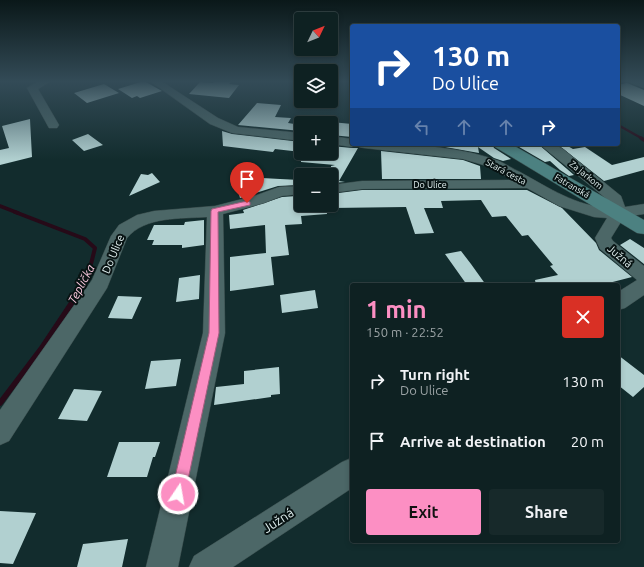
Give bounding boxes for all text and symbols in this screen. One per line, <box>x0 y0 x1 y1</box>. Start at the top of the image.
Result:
north arrow <box>294 12 338 56</box>
map controls <box>294 12 338 212</box>
icon: right <box>366 40 418 92</box>
text: 130 m <box>432 40 510 71</box>
button: layers <box>294 64 338 108</box>
text: Do Ulice <box>432 73 499 93</box>
button: + <box>294 116 338 160</box>
icon: left <box>411 116 433 138</box>
icon: ahead <box>453 116 475 138</box>
icon: ahead <box>495 116 517 138</box>
icon: right <box>537 116 559 138</box>
street label: Stará cesta <box>484 157 528 187</box>
street label: Za jarkom <box>568 159 605 191</box>
pin <box>230 162 264 203</box>
icon: arrive <box>236 168 258 190</box>
button: − <box>294 168 338 212</box>
street label: Fatranská <box>553 172 591 200</box>
street label: Do Ulice <box>413 180 447 190</box>
street label: Do Ulice <box>99 233 127 275</box>
street label: Južná <box>605 242 635 270</box>
water label: Teplička <box>65 262 97 306</box>
text: 1 min <box>366 296 427 323</box>
button: close <box>562 296 604 338</box>
text: 150 m · 22:52 <box>366 325 444 339</box>
text: Turn right <box>400 366 470 383</box>
icon: right <box>366 370 388 392</box>
text: 130 m <box>562 373 604 390</box>
text: Do Ulice <box>400 383 448 397</box>
icon: arrive <box>366 430 388 452</box>
text: Arrive at destination <box>400 433 546 450</box>
text: 20 m <box>571 433 604 450</box>
position arrow <box>157 473 199 515</box>
button: Exit <box>366 489 481 535</box>
button: Share <box>489 489 604 535</box>
street label: Južná <box>260 505 296 535</box>

